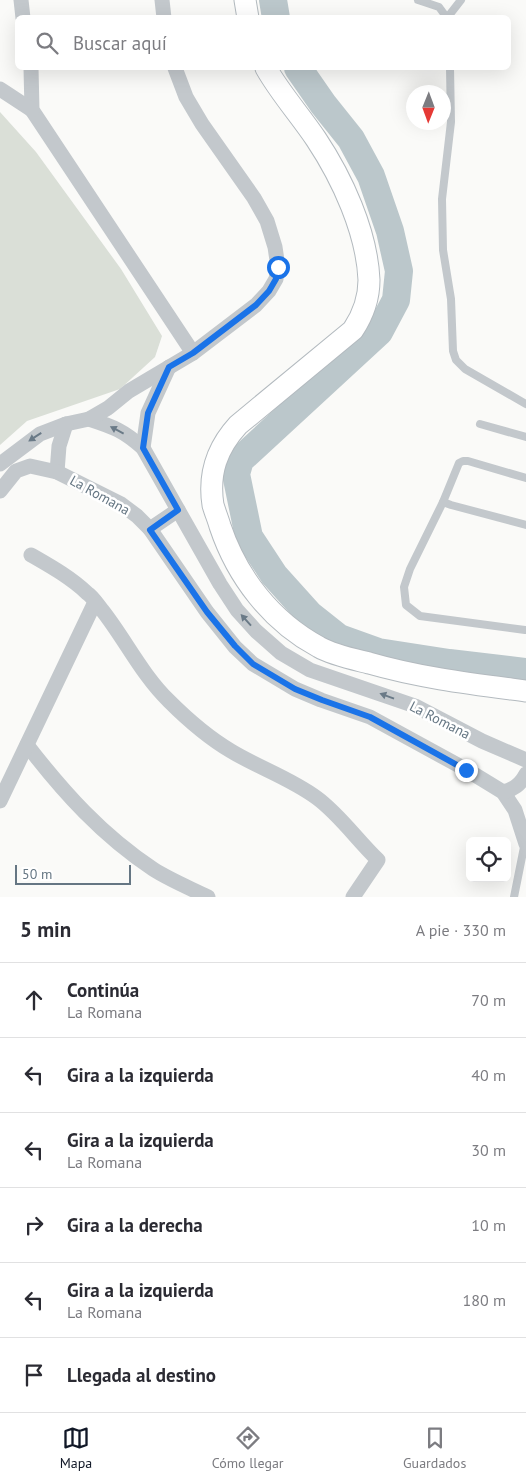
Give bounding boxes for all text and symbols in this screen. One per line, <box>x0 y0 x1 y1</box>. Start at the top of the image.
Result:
search box <box>15 15 511 70</box>
icon: search <box>33 29 61 57</box>
text: Buscar aquí <box>73 31 167 55</box>
north arrow <box>406 85 451 130</box>
route start <box>267 256 290 279</box>
one-way arrow <box>110 426 125 434</box>
one-way arrow <box>28 433 41 442</box>
street label: La Romana <box>67 471 133 519</box>
one-way arrow <box>240 615 252 627</box>
one-way arrow <box>379 692 394 699</box>
street label: La Romana <box>407 697 473 743</box>
route end <box>455 759 478 782</box>
map controls <box>466 837 511 882</box>
button: locate <box>466 837 511 882</box>
scale bar <box>15 862 131 885</box>
text: 50 m <box>22 865 52 883</box>
text: 5 min <box>20 916 71 943</box>
text: A pie · 330 m <box>416 920 506 940</box>
text: Continúa <box>67 978 139 1002</box>
icon: ahead <box>20 986 48 1014</box>
text: 70 m <box>471 990 506 1010</box>
text: La Romana <box>67 1002 142 1022</box>
icon: left <box>20 1061 48 1089</box>
text: Gira a la izquierda <box>67 1063 214 1087</box>
text: 40 m <box>471 1065 506 1085</box>
text: Gira a la izquierda <box>67 1128 214 1152</box>
icon: left <box>20 1136 48 1164</box>
text: 30 m <box>471 1140 506 1160</box>
text: La Romana <box>67 1152 142 1172</box>
icon: right <box>20 1211 48 1239</box>
text: Gira a la derecha <box>67 1213 203 1237</box>
text: 10 m <box>471 1215 506 1235</box>
text: Gira a la izquierda <box>67 1278 214 1302</box>
icon: left <box>20 1286 48 1314</box>
text: 180 m <box>463 1290 506 1310</box>
text: La Romana <box>67 1302 142 1322</box>
icon: arrive <box>20 1361 48 1389</box>
text: Llegada al destino <box>67 1363 216 1387</box>
tab: Mapa <box>60 1424 92 1472</box>
tab: Cómo llegar <box>212 1424 284 1472</box>
tab: Guardados <box>403 1424 466 1472</box>

